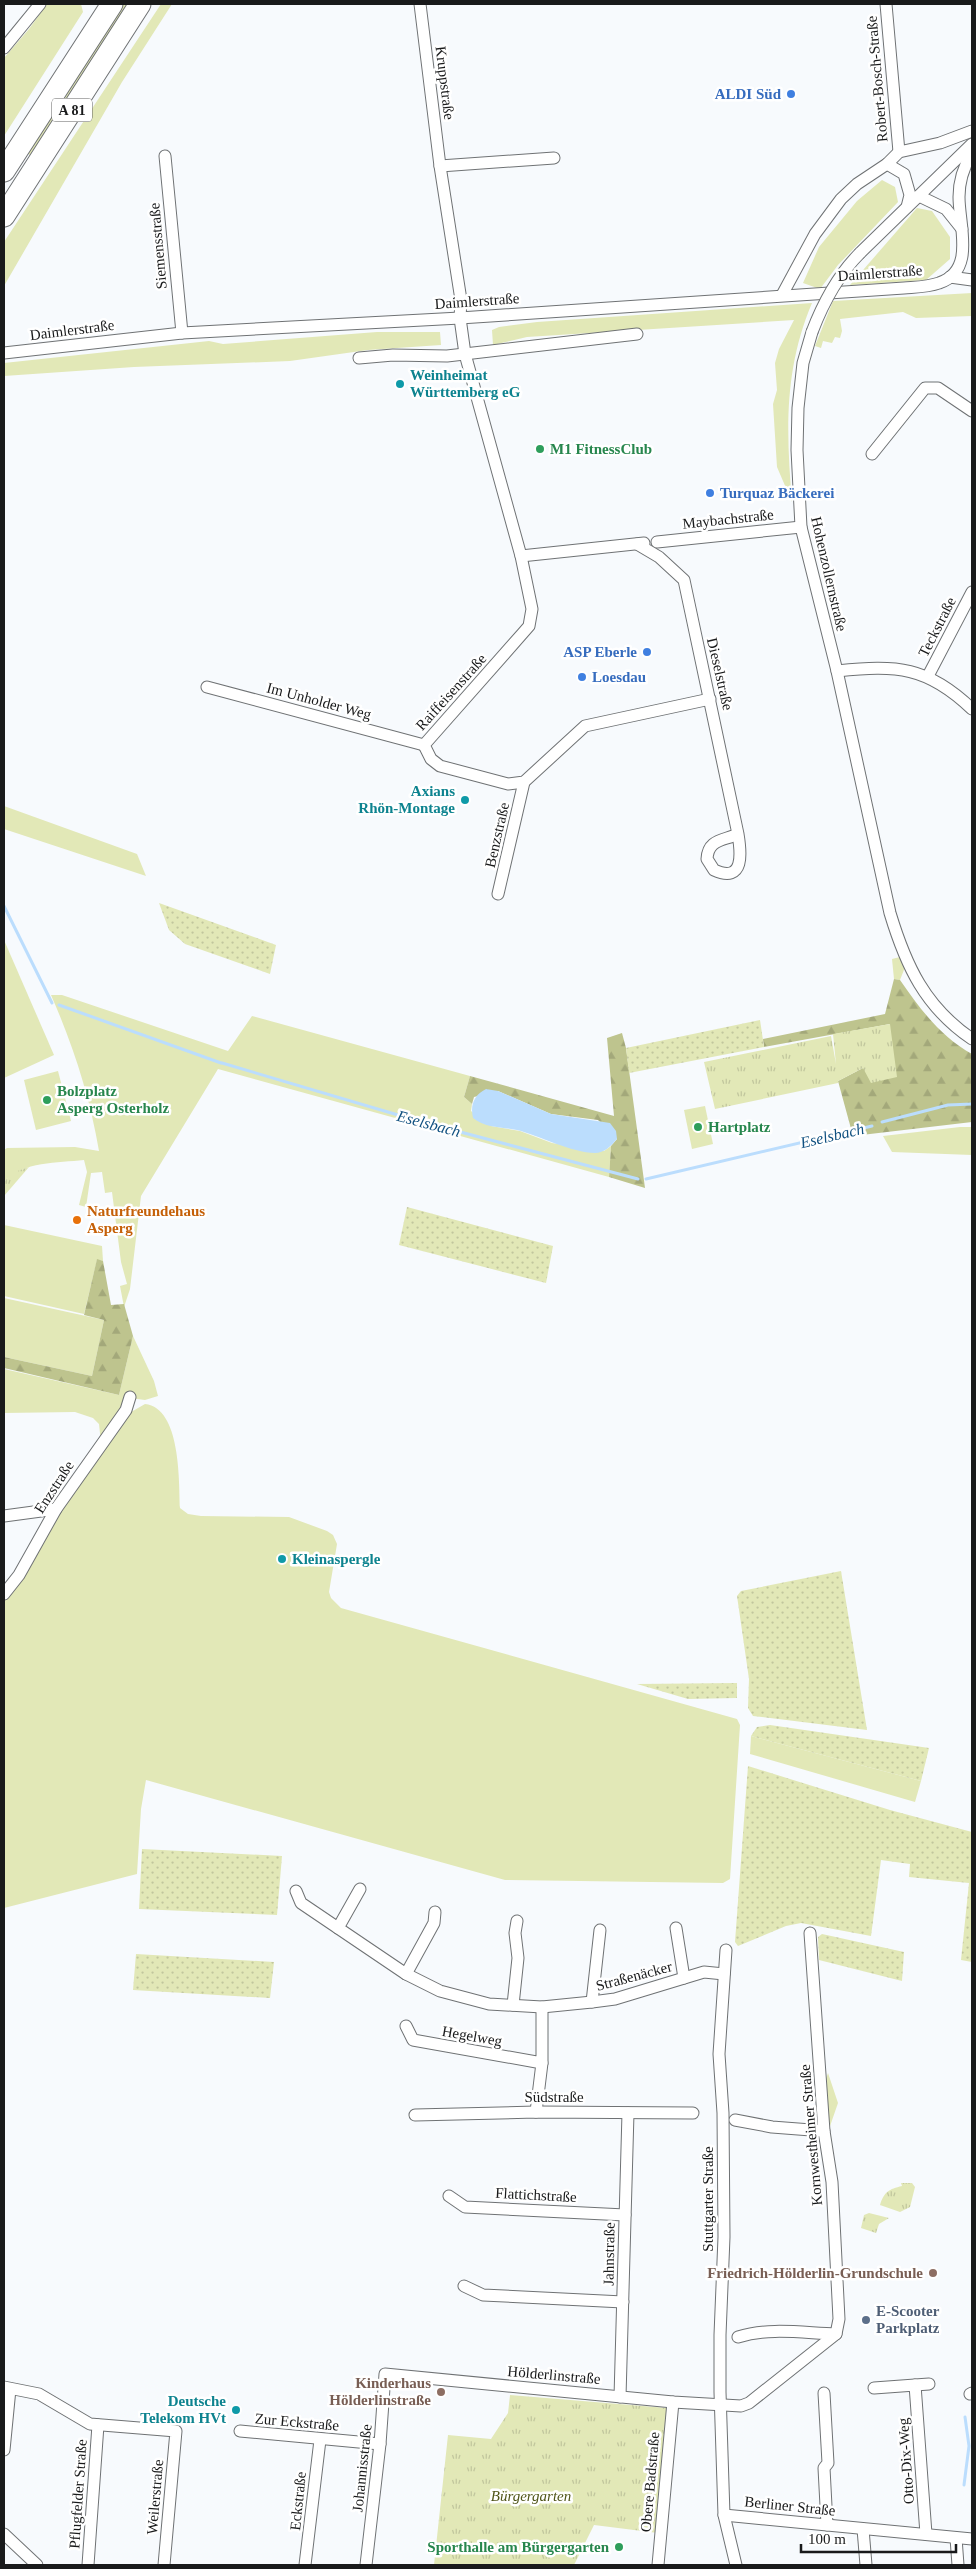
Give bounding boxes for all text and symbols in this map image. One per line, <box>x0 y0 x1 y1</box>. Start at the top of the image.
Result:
street label: Robert-Bosch-Straße <box>863 15 890 143</box>
street label: Kruppstraße <box>433 45 457 121</box>
place label: ALDI Süd <box>715 86 782 102</box>
marker: ALDI Süd <box>785 88 797 100</box>
road number: A 81 <box>52 98 92 122</box>
street label: Siemensstraße <box>146 202 170 290</box>
street label: Daimlerstraße <box>837 262 923 284</box>
street label: Daimlerstraße <box>434 290 520 312</box>
street label: Daimlerstraße <box>29 317 115 343</box>
place label: Weinheimat Württemberg eG <box>410 367 521 400</box>
marker: Weinheimat Württemberg eG <box>394 378 406 390</box>
place label: M1 FitnessClub <box>550 441 652 457</box>
marker: M1 FitnessClub <box>534 443 546 455</box>
place label: Turquaz Bäckerei <box>720 485 834 501</box>
marker: Turquaz Bäckerei <box>704 487 716 499</box>
street label: Maybachstraße <box>682 506 775 532</box>
street label: Hohenzollernstraße <box>808 515 850 633</box>
street label: Teckstraße <box>915 594 959 659</box>
street label: Dieselstraße <box>704 636 736 712</box>
place label: ASP Eberle <box>563 644 637 660</box>
marker: ASP Eberle <box>641 646 653 658</box>
street label: Raiffeisenstraße <box>413 650 490 733</box>
place label: Loesdau <box>592 669 646 685</box>
marker: Loesdau <box>576 671 588 683</box>
street label: Im Unholder Weg <box>265 679 374 723</box>
place label: Axians Rhön-Montage <box>358 783 455 816</box>
marker: Axians Rhön-Montage <box>459 794 471 806</box>
street label: Benzstraße <box>482 800 512 869</box>
place label: Bolzplatz Asperg Osterholz <box>57 1083 169 1116</box>
marker: Bolzplatz Asperg Osterholz <box>41 1094 53 1106</box>
water label: Eselsbach <box>394 1107 462 1140</box>
place label: Hartplatz <box>708 1119 771 1135</box>
water label: Eselsbach <box>798 1120 866 1151</box>
marker: Hartplatz <box>692 1121 704 1133</box>
place label: Naturfreundehaus Asperg <box>87 1203 205 1236</box>
marker: Naturfreundehaus Asperg <box>71 1214 83 1226</box>
street label: Enzstraße <box>31 1458 77 1516</box>
place label: Kleinaspergle <box>292 1551 381 1567</box>
marker: Kleinaspergle <box>276 1553 288 1565</box>
street label: Straßenäcker <box>594 1958 674 1994</box>
street label: Hegelweg <box>441 2023 504 2049</box>
street label: Kornwestheimer Straße <box>797 2063 825 2206</box>
street label: Südstraße <box>524 2089 584 2105</box>
street label: Stuttgarter Straße <box>700 2146 716 2252</box>
street label: Flattichstraße <box>495 2185 578 2205</box>
street label: Jahnstraße <box>600 2222 618 2286</box>
place label: Friedrich-Hölderlin-Grundschule <box>707 2265 923 2281</box>
marker: Friedrich-Hölderlin-Grundschule <box>927 2267 939 2279</box>
place label: E-Scooter Parkplatz <box>876 2303 940 2336</box>
marker: E-Scooter Parkplatz <box>860 2314 872 2326</box>
street label: Hölderlinstraße <box>507 2363 602 2387</box>
place label: Kinderhaus Hölderlinstraße <box>329 2375 431 2408</box>
marker: Kinderhaus Hölderlinstraße <box>435 2386 447 2398</box>
place label: Deutsche Telekom HVt <box>140 2393 226 2426</box>
marker: Deutsche Telekom HVt <box>230 2404 242 2416</box>
street label: Zur Eckstraße <box>254 2410 340 2434</box>
street label: Otto-Dix-Weg <box>895 2417 917 2505</box>
street label: Johannisstraße <box>349 2423 375 2513</box>
street label: Obere Badstraße <box>638 2431 662 2533</box>
street label: Pflugfelder Straße <box>66 2438 90 2549</box>
street label: Weilerstraße <box>144 2458 166 2535</box>
street label: Eckstraße <box>287 2470 309 2531</box>
park label: Bürgergarten <box>491 2488 571 2504</box>
street label: Berliner Straße <box>744 2493 837 2519</box>
scale bar <box>801 2522 956 2554</box>
text: 100 m <box>808 2531 846 2547</box>
place label: Sporthalle am Bürgergarten <box>427 2539 610 2555</box>
marker: Sporthalle am Bürgergarten <box>613 2541 625 2553</box>

